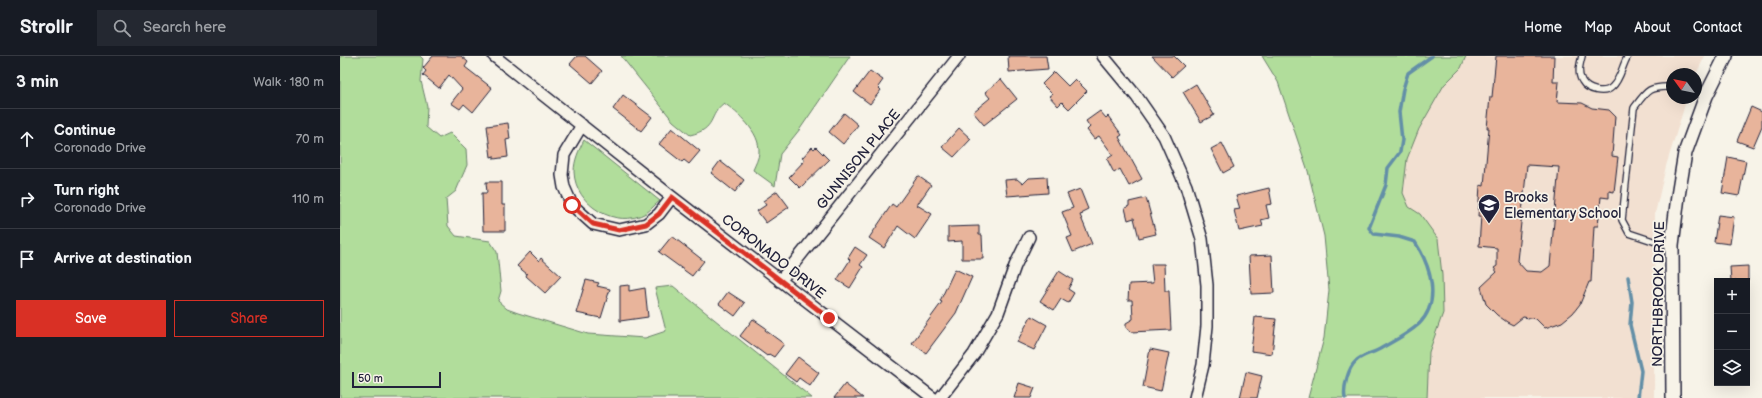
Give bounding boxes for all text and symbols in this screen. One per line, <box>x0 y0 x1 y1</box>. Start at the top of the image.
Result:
search box <box>97 10 377 46</box>
text: Strollr <box>20 16 73 39</box>
icon: search <box>111 17 133 39</box>
text: Search here <box>143 18 226 37</box>
text: Home <box>1524 19 1562 36</box>
text: Map <box>1584 19 1612 36</box>
text: About <box>1634 19 1671 36</box>
text: Contact <box>1693 19 1742 36</box>
north arrow <box>1666 68 1702 104</box>
text: 3 min <box>16 72 59 92</box>
text: Walk · 180 m <box>253 74 324 90</box>
street label: GUNNISON PLACE <box>813 106 904 213</box>
text: Continue <box>54 121 116 140</box>
icon: ahead <box>16 128 38 150</box>
text: 70 m <box>296 131 324 147</box>
text: Coronado Drive <box>54 140 146 156</box>
text: Turn right <box>54 181 119 200</box>
icon: right <box>16 188 38 210</box>
place label: Brooks Elementary School <box>1504 189 1622 222</box>
text: 110 m <box>292 191 324 207</box>
school or university icon: Brooks Elementary School <box>1476 192 1502 225</box>
route start <box>563 196 581 214</box>
text: Coronado Drive <box>54 200 146 216</box>
street label: CORONADO DRIVE <box>718 211 829 302</box>
street label: NORTHBROOK DRIVE <box>1649 221 1668 367</box>
icon: arrive <box>16 248 38 270</box>
text: Arrive at destination <box>54 249 192 268</box>
map controls <box>1714 278 1750 386</box>
button: + <box>1714 278 1750 314</box>
button: Save <box>16 300 166 337</box>
button: Share <box>174 300 324 337</box>
route end <box>820 309 838 327</box>
button: − <box>1714 314 1750 350</box>
button: layers <box>1714 350 1750 386</box>
scale bar <box>352 370 441 389</box>
text: 50 m <box>358 372 383 385</box>

